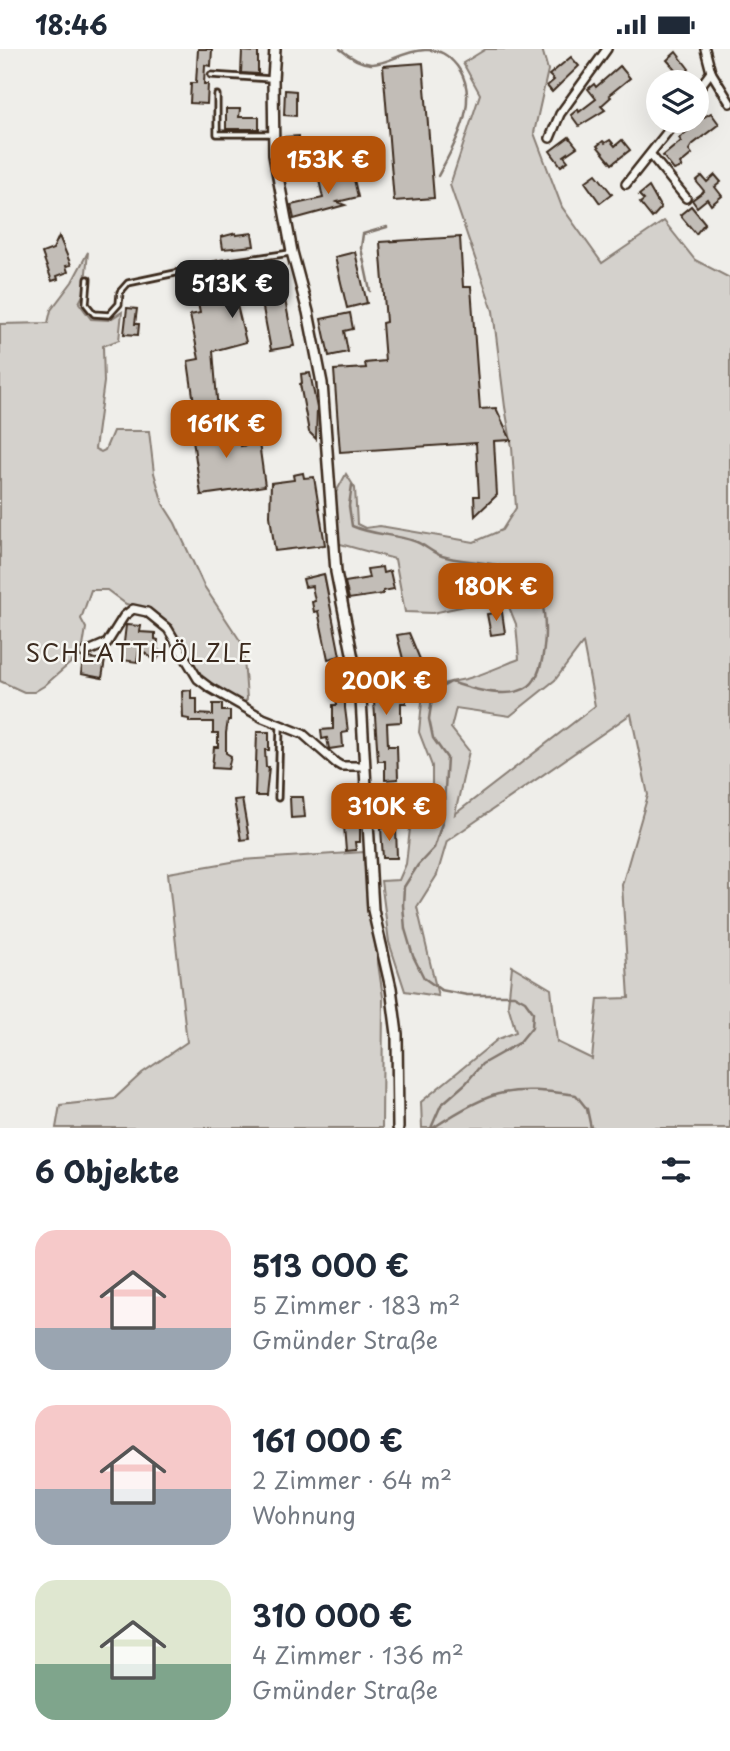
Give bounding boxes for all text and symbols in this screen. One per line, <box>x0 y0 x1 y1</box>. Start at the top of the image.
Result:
text: 18:46 <box>35 5 108 44</box>
map controls <box>646 70 709 133</box>
button: layers <box>646 70 709 133</box>
pin: 153K € <box>271 137 385 196</box>
text: 153K € <box>287 141 369 176</box>
pin: 513K € <box>175 261 289 320</box>
text: 513K € <box>191 265 273 300</box>
pin: 161K € <box>169 401 283 460</box>
text: 161K € <box>187 405 265 440</box>
pin: 180K € <box>439 563 553 623</box>
text: 180K € <box>454 568 538 603</box>
district label: SCHLATTHÖLZLE <box>26 635 254 670</box>
pin: 200K € <box>329 657 443 717</box>
text: 200K € <box>341 662 431 697</box>
pin: 310K € <box>332 783 446 843</box>
text: 310K € <box>347 788 431 823</box>
text: 6 Objekte <box>35 1148 179 1193</box>
icon: filters <box>657 1151 695 1189</box>
text: 513 000 € <box>252 1242 409 1287</box>
icon: home <box>91 1258 175 1342</box>
text: 5 Zimmer · 183 m² <box>252 1287 460 1322</box>
text: Gmünder Straße <box>252 1322 438 1357</box>
text: 161 000 € <box>252 1417 403 1462</box>
icon: home <box>91 1433 175 1517</box>
text: 2 Zimmer · 64 m² <box>252 1462 452 1497</box>
text: Wohnung <box>252 1497 356 1532</box>
text: 310 000 € <box>252 1592 413 1637</box>
icon: home <box>91 1608 175 1692</box>
text: 4 Zimmer · 136 m² <box>252 1637 464 1672</box>
text: Gmünder Straße <box>252 1672 438 1707</box>

